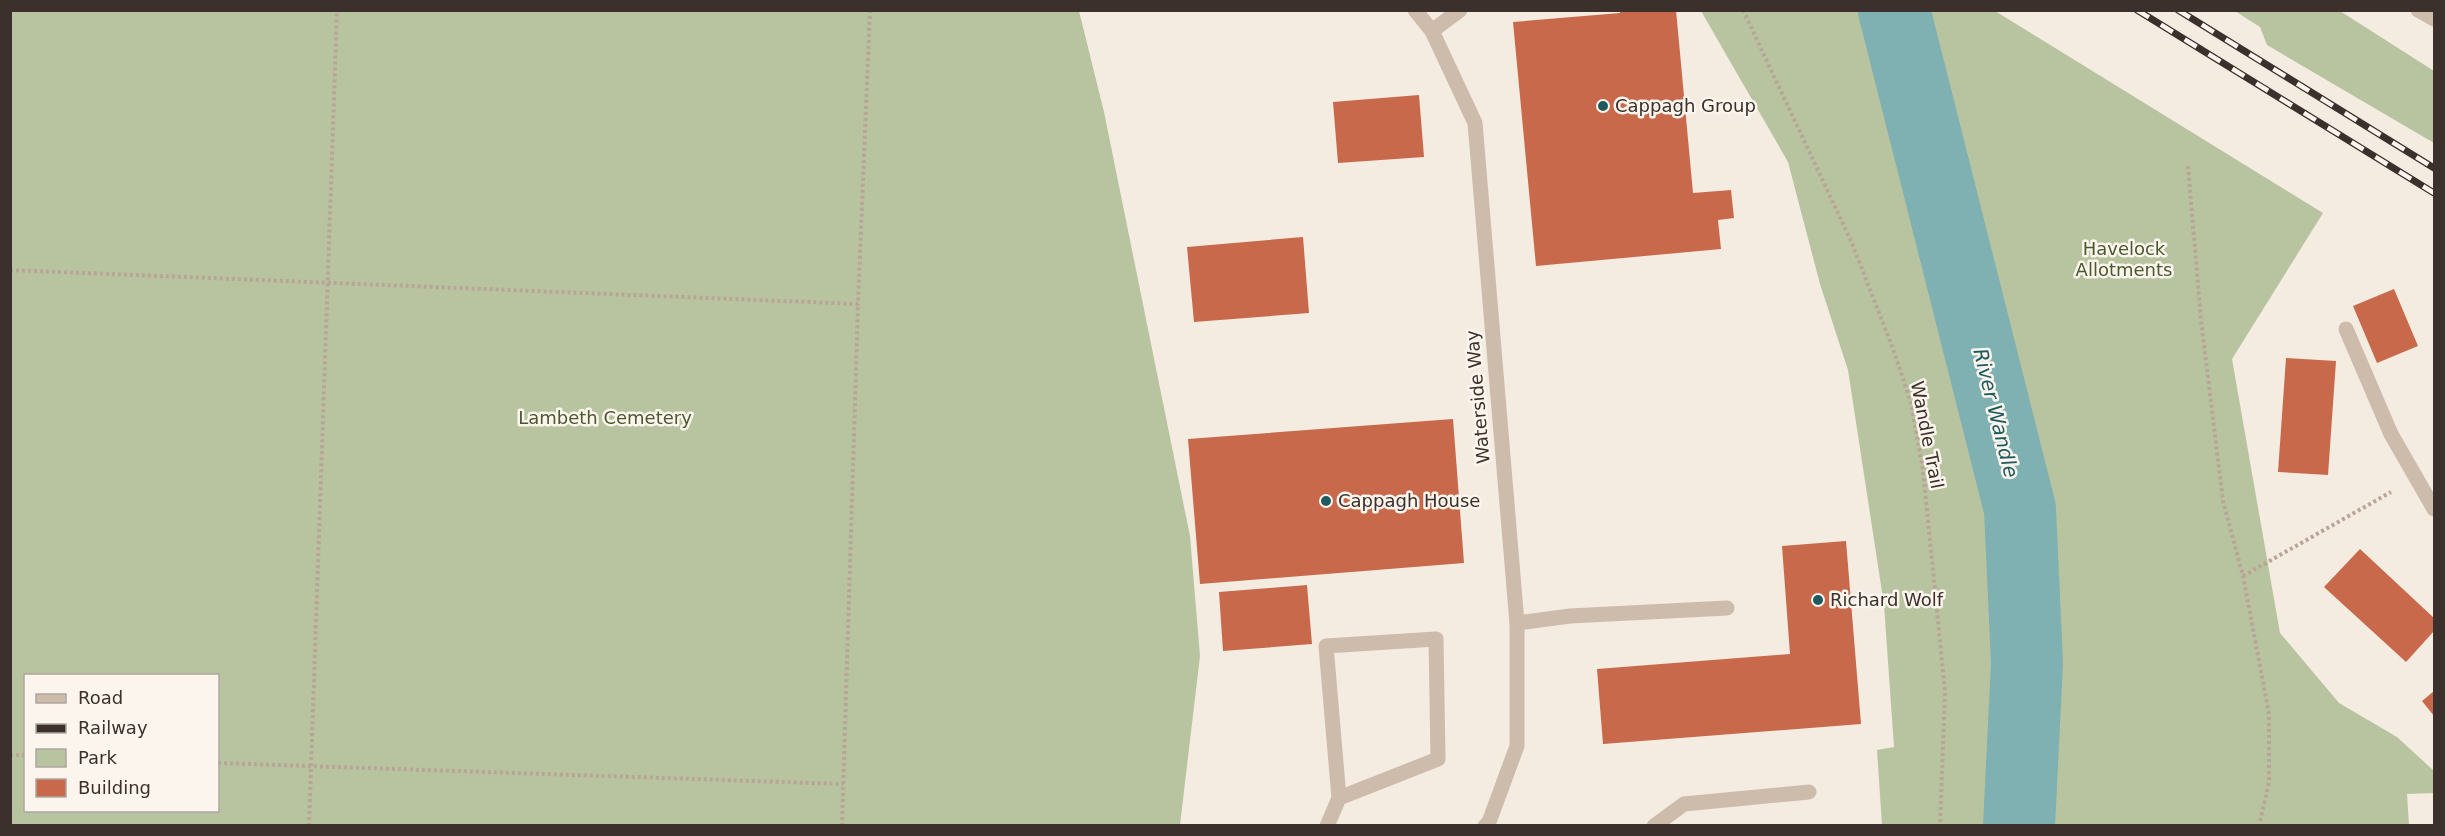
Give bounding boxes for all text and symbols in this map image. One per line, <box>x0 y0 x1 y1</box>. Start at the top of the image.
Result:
place label: Cappagh Group <box>1615 95 1756 116</box>
marker: Cappagh Group <box>1596 99 1610 113</box>
park label: Havelock Allotments <box>2076 238 2172 280</box>
street label: Waterside Way <box>1461 329 1494 465</box>
water label: River Wandle <box>1968 346 2024 480</box>
street label: Wandle Trail <box>1907 379 1948 490</box>
park label: Lambeth Cemetery <box>518 407 692 428</box>
place label: Cappagh House <box>1338 490 1480 511</box>
marker: Cappagh House <box>1319 494 1333 508</box>
place label: Richard Wolf <box>1830 589 1944 610</box>
marker: Richard Wolf <box>1811 593 1825 607</box>
legend <box>24 674 219 812</box>
text: Road <box>78 687 123 708</box>
text: Railway <box>78 717 148 738</box>
text: Park <box>78 747 117 768</box>
text: Building <box>78 777 151 798</box>

